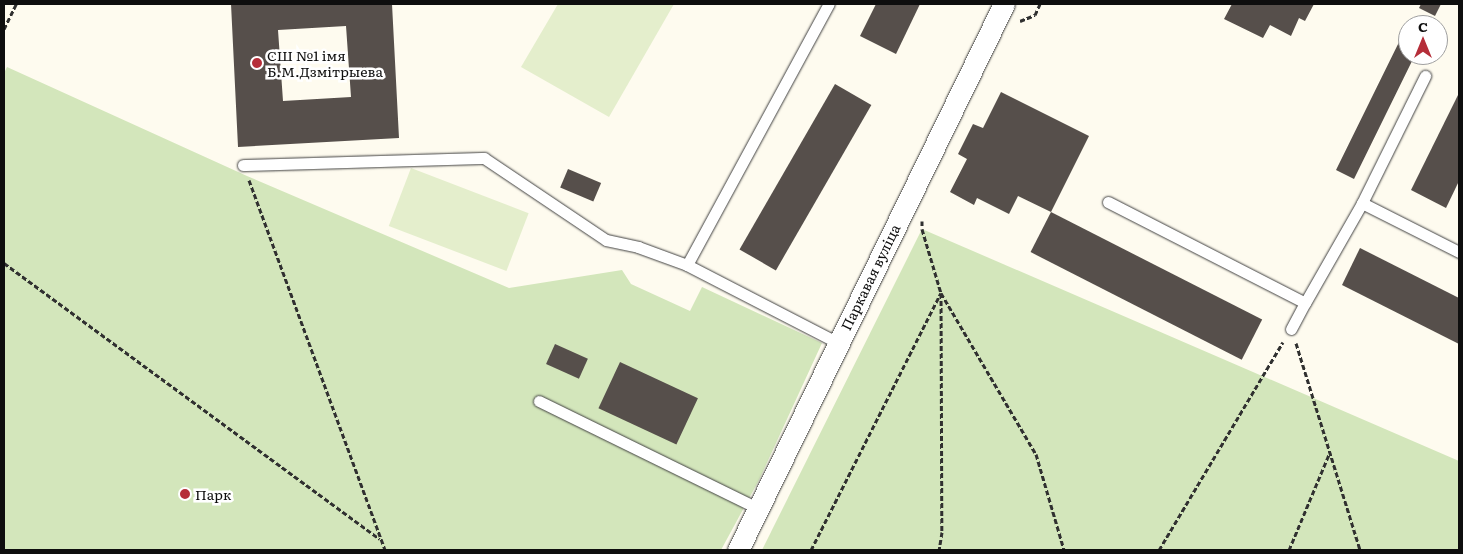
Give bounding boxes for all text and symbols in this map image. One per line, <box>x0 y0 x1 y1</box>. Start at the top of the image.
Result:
north arrow <box>1398 15 1448 65</box>
text: С <box>1418 16 1428 36</box>
place label: СШ №1 імя Б.М.Дзмітрыева <box>267 47 383 80</box>
marker: СШ №1 імя Б.М.Дзмітрыева <box>251 57 263 69</box>
street label: Паркавая вуліца <box>837 221 903 333</box>
place label: Парк <box>195 486 231 502</box>
marker: Парк <box>179 488 191 500</box>

